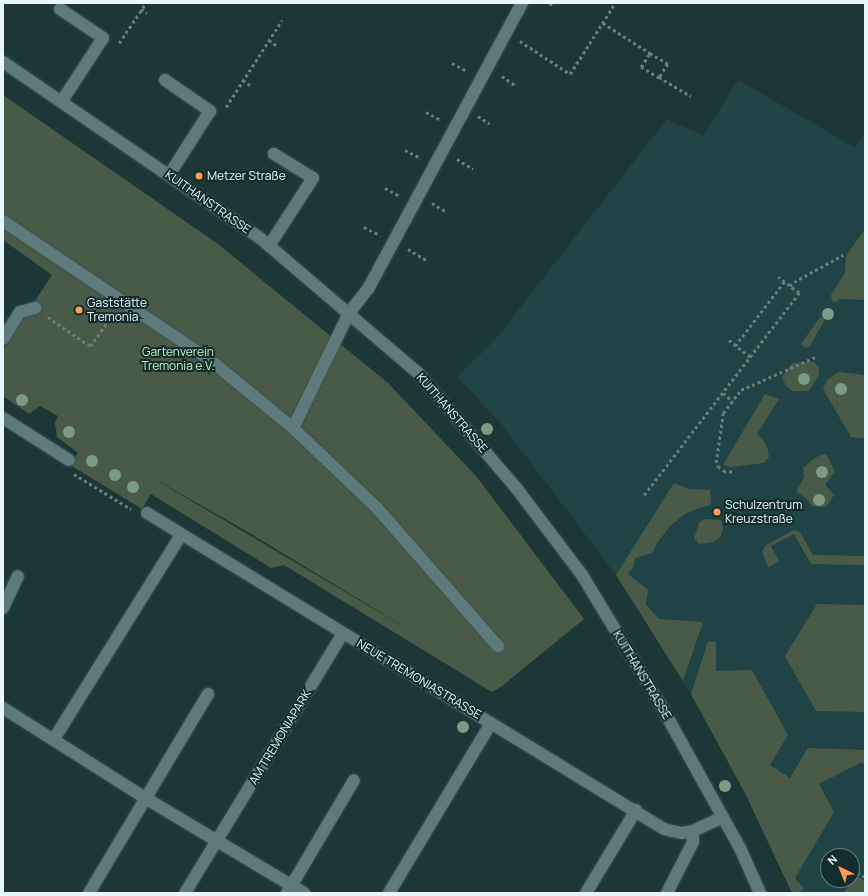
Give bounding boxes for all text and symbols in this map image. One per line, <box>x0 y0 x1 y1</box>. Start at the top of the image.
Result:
street label: KUITHANSTRASSE <box>163 167 253 237</box>
place label: Metzer Straße <box>207 169 286 183</box>
marker: Metzer Straße <box>194 171 204 181</box>
place label: Gaststätte Tremonia <box>87 296 147 324</box>
marker: Gaststätte Tremonia <box>74 305 84 315</box>
park label: Gartenverein Tremonia e.V. <box>141 345 215 373</box>
street label: KUITHANSTRASSE <box>413 370 491 456</box>
place label: Schulzentrum Kreuzstraße <box>725 498 802 526</box>
marker: Schulzentrum Kreuzstraße <box>712 507 722 517</box>
street label: KUITHANSTRASSE <box>610 628 674 722</box>
street label: NEUE TREMONIASTRASSE <box>354 636 484 722</box>
street label: AM TREMONIAPARK <box>246 687 314 787</box>
north arrow <box>820 848 860 888</box>
text: N <box>824 851 840 868</box>

